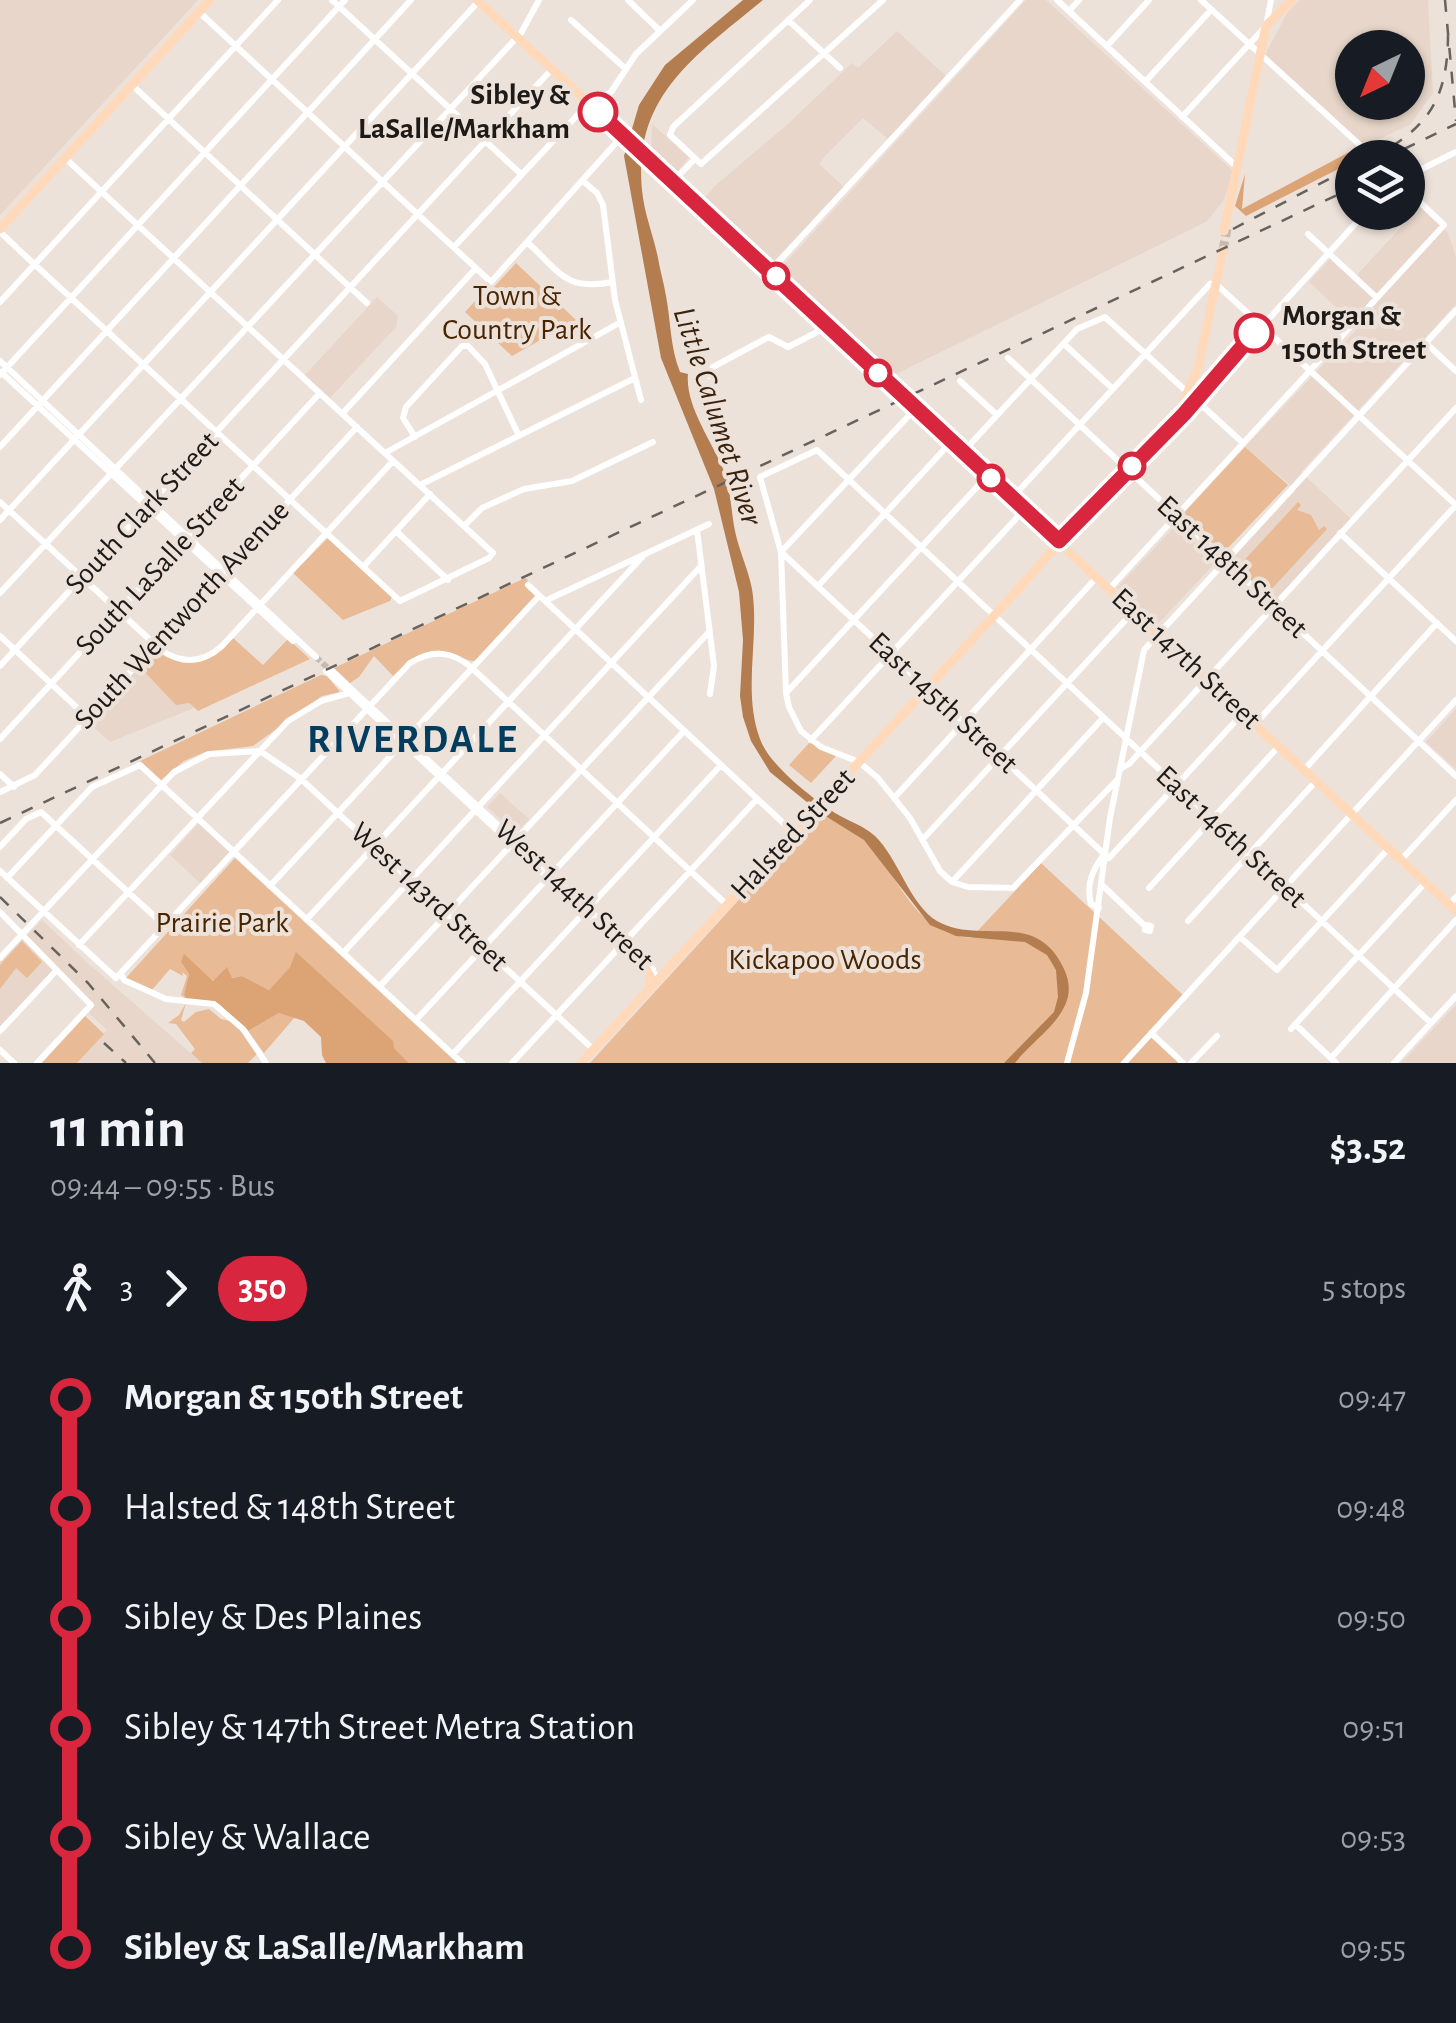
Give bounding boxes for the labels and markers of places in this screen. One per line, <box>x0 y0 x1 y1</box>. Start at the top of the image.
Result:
place label: Sibley & LaSalle/Markham <box>358 80 571 144</box>
marker: Sibley & LaSalle/Markham <box>579 93 617 131</box>
unlabelled marker <box>763 263 789 289</box>
place label: Morgan & 150th Street <box>1282 301 1426 365</box>
marker: Morgan & 150th Street <box>1235 314 1273 352</box>
unlabelled marker <box>865 360 891 386</box>
unlabelled marker <box>1119 453 1145 479</box>
unlabelled marker <box>978 465 1004 491</box>

